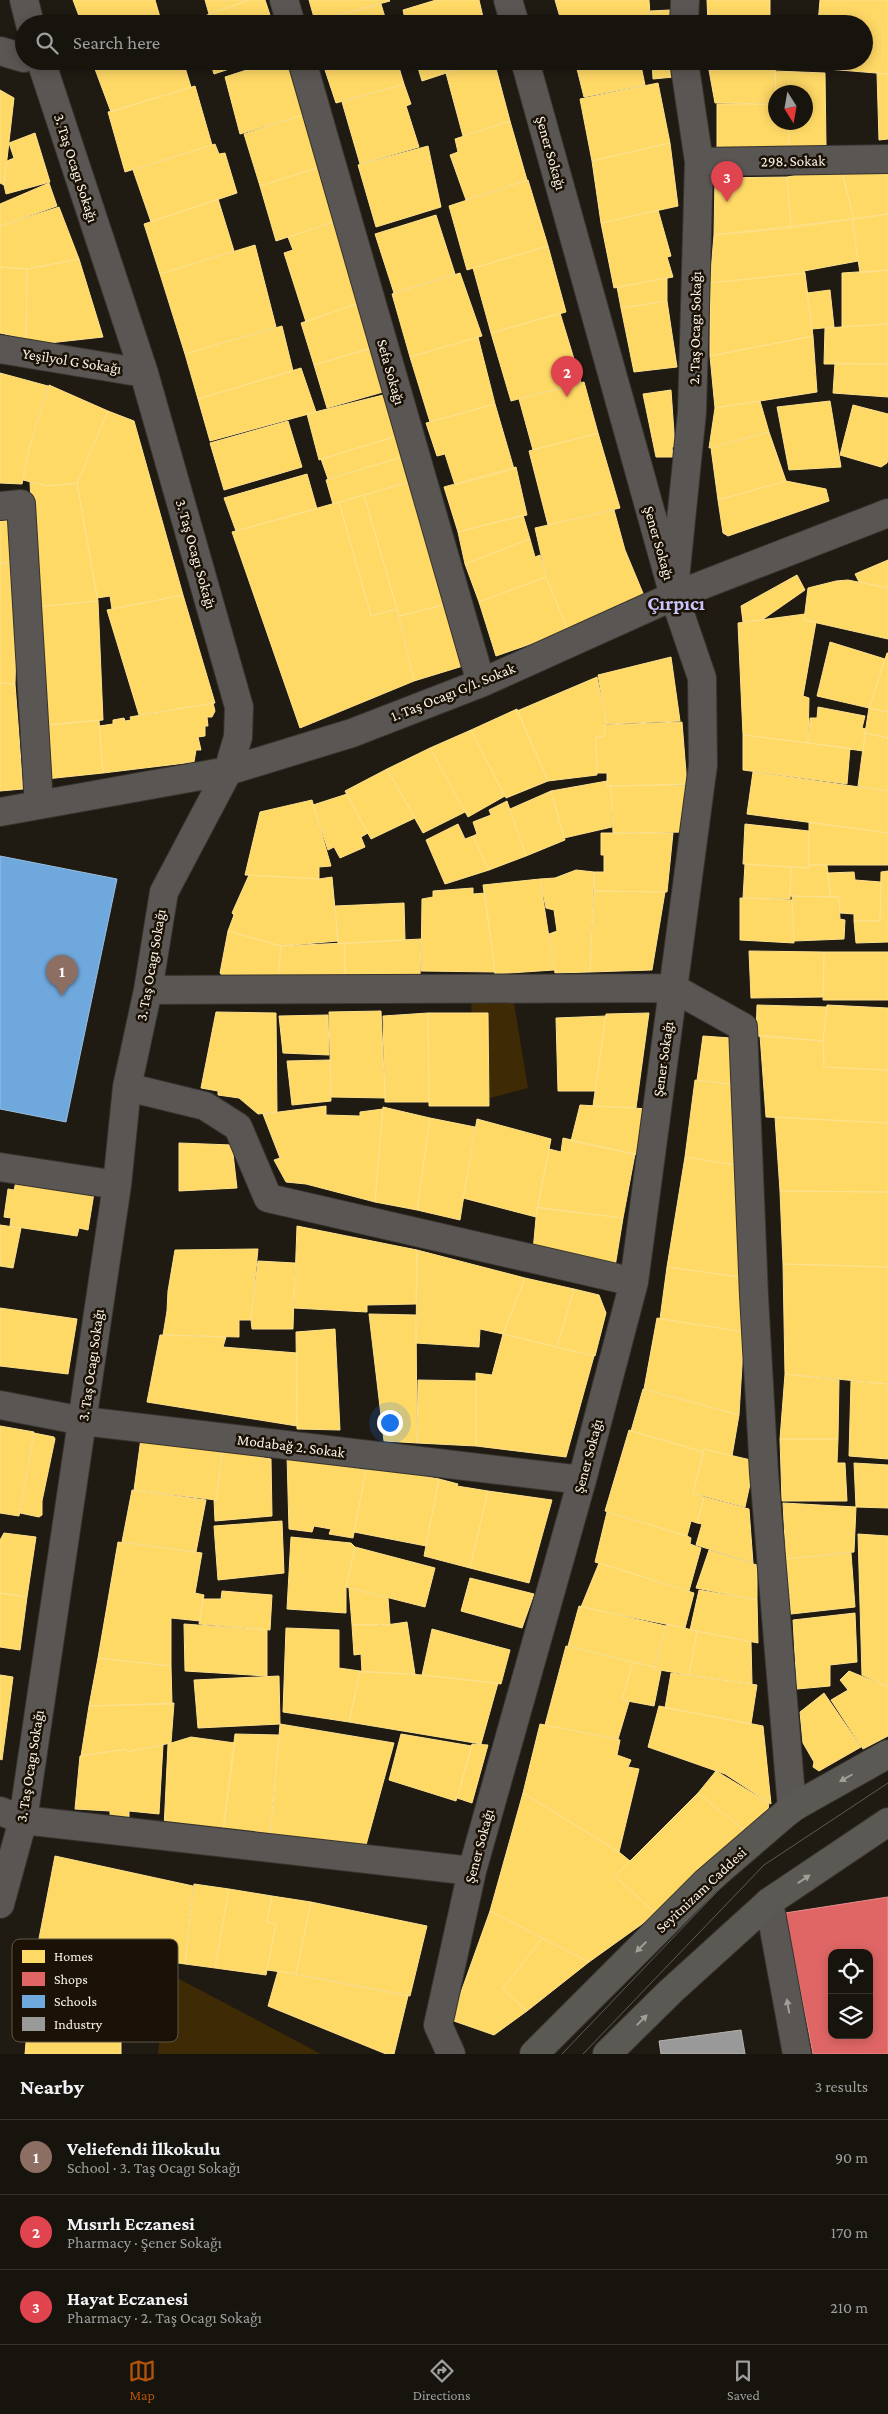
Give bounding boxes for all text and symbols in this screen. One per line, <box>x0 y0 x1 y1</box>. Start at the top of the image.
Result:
search box <box>15 15 873 70</box>
icon: search <box>33 29 61 57</box>
text: Search here <box>73 32 160 53</box>
north arrow <box>768 85 813 130</box>
street label: 3. Taş Ocagı Sokağı <box>50 112 101 225</box>
street label: Şener Sokağı <box>532 114 569 192</box>
street label: 298. Sokak <box>761 152 826 170</box>
pin: 3 <box>711 161 743 202</box>
street label: 2. Taş Ocagı Sokağı <box>686 271 705 385</box>
street label: Sefa Sokağı <box>373 337 408 407</box>
street label: Yeşilyol G Sokağı <box>21 345 123 378</box>
pin: 2 <box>551 356 583 397</box>
street label: 3. Taş Ocagı Sokağı <box>172 497 219 611</box>
street label: Şener Sokağı <box>640 504 677 582</box>
district label: Çırpıcı <box>647 592 705 614</box>
street label: 1. Taş Ocagı G/1. Sokak <box>388 659 519 725</box>
street label: 3. Taş Ocagı Sokağı <box>133 908 170 1022</box>
pin: 1 <box>46 955 78 996</box>
street label: Şener Sokağı <box>650 1020 677 1098</box>
street label: 3. Taş Ocagı Sokağı <box>75 1308 108 1422</box>
your location <box>377 1410 403 1436</box>
street label: Şener Sokağı <box>570 1417 607 1495</box>
street label: Modabağ 2. Sokak <box>236 1431 347 1462</box>
street label: 3. Taş Ocagı Sokağı <box>13 1709 48 1823</box>
one-way arrow <box>839 1773 852 1782</box>
street label: Şener Sokağı <box>461 1807 498 1885</box>
street label: Seyitnizam Caddesi <box>653 1844 750 1937</box>
one-way arrow <box>797 1874 811 1884</box>
legend <box>12 1939 178 2042</box>
one-way arrow <box>635 1941 647 1953</box>
text: Homes <box>54 1948 93 1964</box>
map controls <box>828 1949 873 2039</box>
button: locate <box>828 1949 873 1994</box>
text: Shops <box>54 1971 88 1987</box>
text: Schools <box>54 1993 97 2009</box>
button: layers <box>828 1994 873 2039</box>
one-way arrow <box>783 1998 791 2014</box>
one-way arrow <box>636 2014 648 2026</box>
text: Industry <box>54 2016 103 2032</box>
text: Nearby <box>20 2075 84 2099</box>
text: 3 results <box>815 2078 868 2095</box>
text: Veliefendi İlkokulu <box>67 2138 221 2159</box>
text: 1 <box>33 2149 39 2166</box>
text: 90 m <box>835 2149 868 2166</box>
text: School · 3. Taş Ocagı Sokağı <box>67 2159 241 2176</box>
text: Mısırlı Eczanesi <box>67 2213 195 2234</box>
text: 2 <box>32 2224 40 2241</box>
text: 170 m <box>831 2224 868 2241</box>
text: Pharmacy · Şener Sokağı <box>67 2234 222 2251</box>
text: Hayat Eczanesi <box>67 2288 188 2309</box>
text: 3 <box>32 2299 40 2316</box>
text: 210 m <box>830 2299 868 2316</box>
text: Pharmacy · 2. Taş Ocagı Sokağı <box>67 2309 262 2326</box>
tab: Map <box>128 2357 156 2403</box>
tab: Directions <box>413 2357 471 2403</box>
tab: Saved <box>727 2357 760 2403</box>

